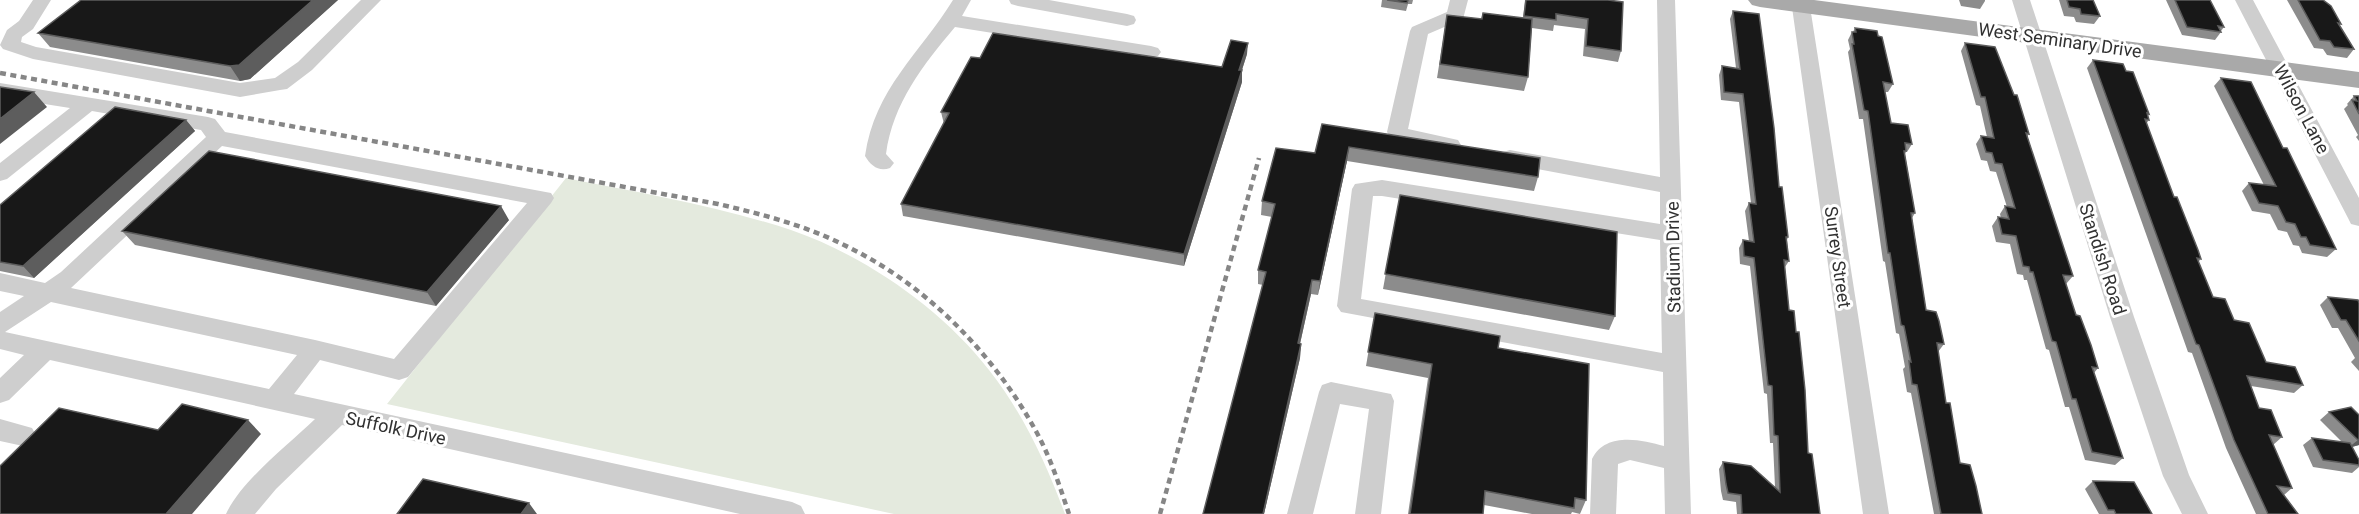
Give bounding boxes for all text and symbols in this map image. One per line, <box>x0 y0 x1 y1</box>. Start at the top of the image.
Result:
street label: West Seminary Drive <box>1977 18 2143 62</box>
street label: Wilson Lane <box>2270 61 2334 157</box>
street label: Stadium Drive <box>1662 201 1684 313</box>
street label: Standish Road <box>2075 201 2131 317</box>
street label: Surrey Street <box>1820 205 1856 309</box>
street label: Suffolk Drive <box>344 407 448 449</box>

